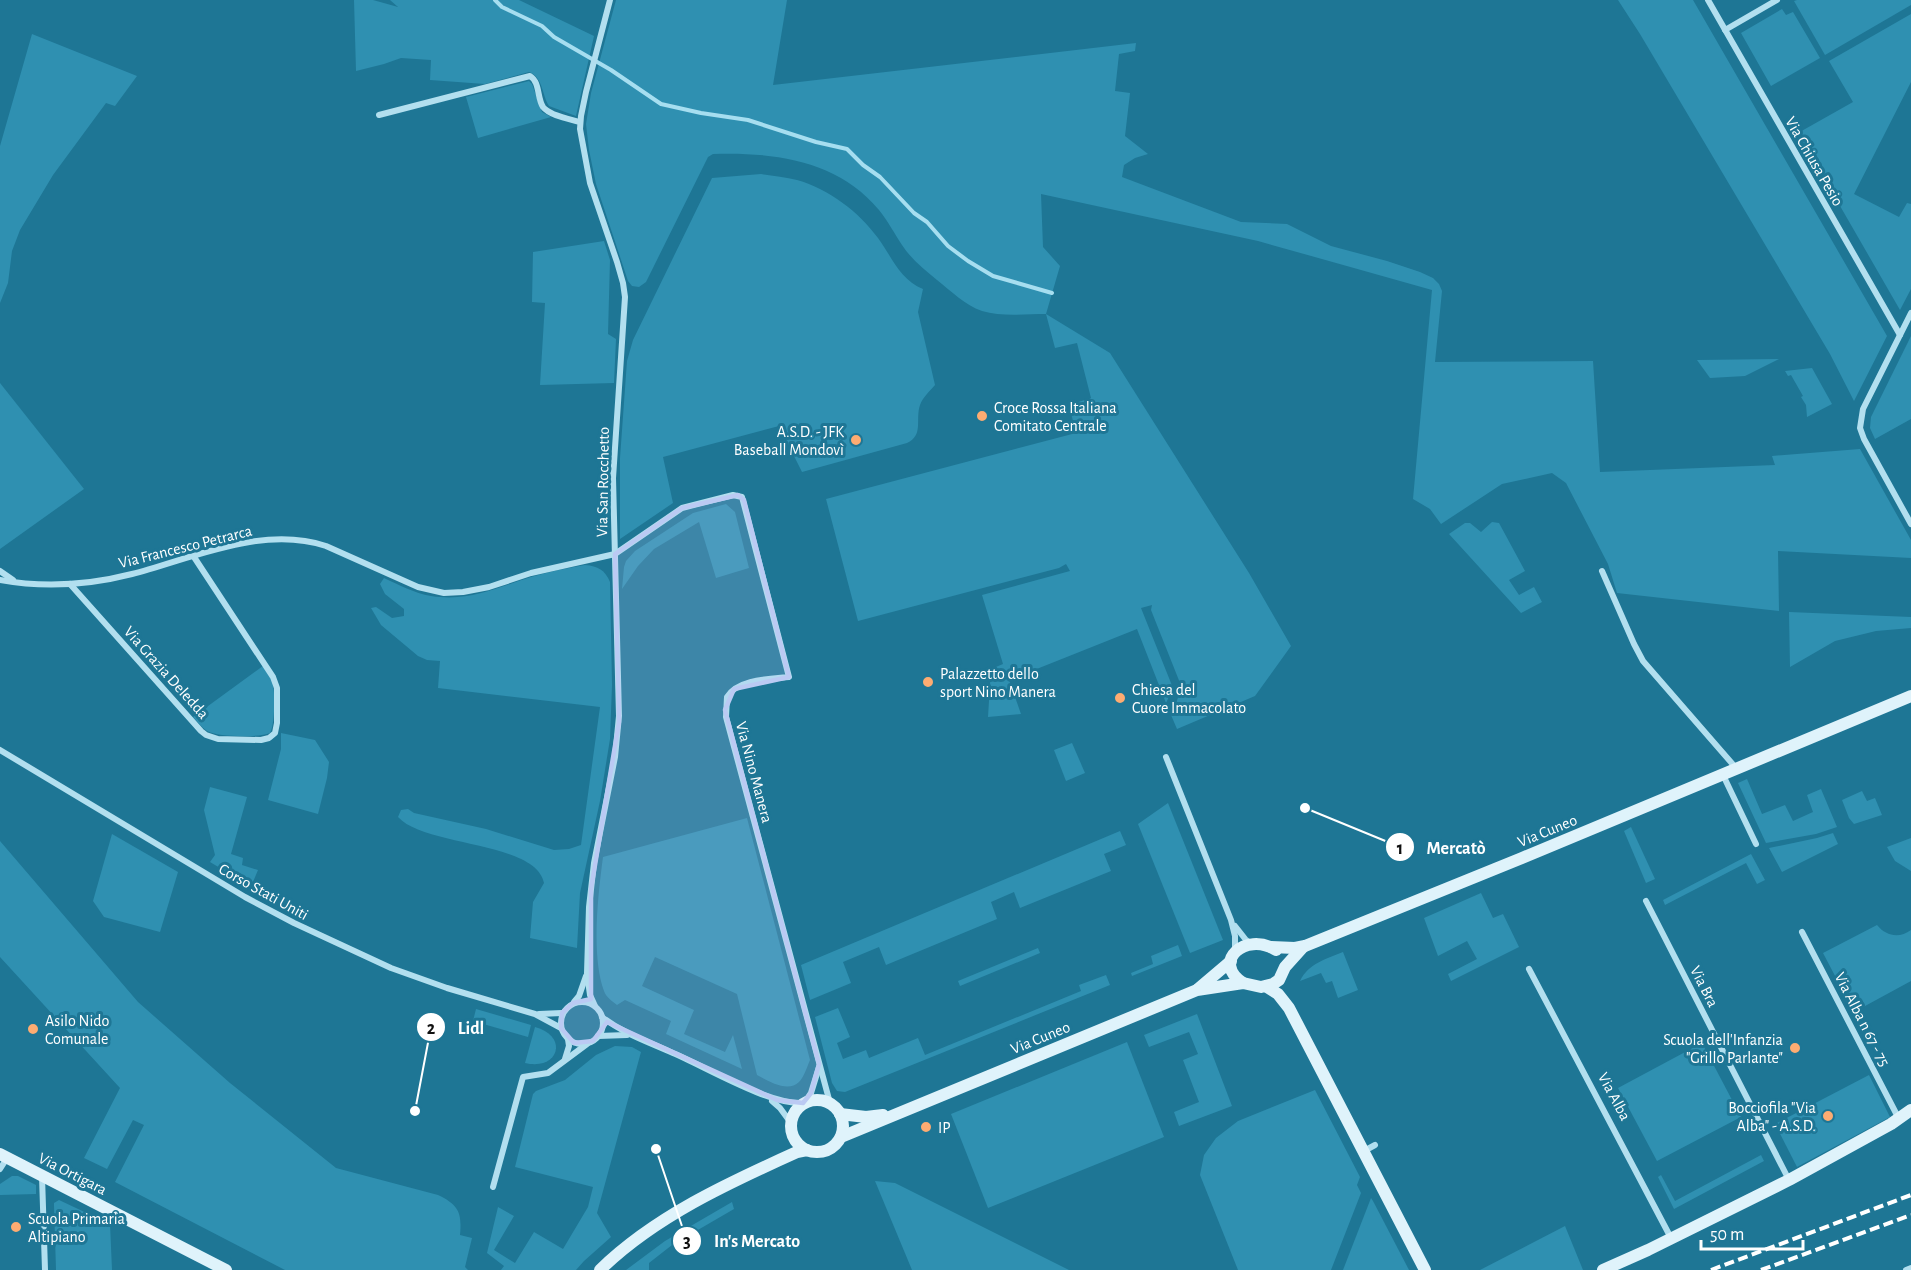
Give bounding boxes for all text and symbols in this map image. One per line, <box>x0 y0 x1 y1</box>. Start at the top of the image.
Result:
street label: Via Chiusa Pesio <box>1782 114 1846 209</box>
place label: Croce Rossa Italiana Comitato Centrale <box>994 400 1117 434</box>
marker: Croce Rossa Italiana Comitato Centrale <box>975 409 989 423</box>
place label: A.S.D. - JFK Baseball Mondovì <box>734 424 844 458</box>
street label: Via San Rocchetto <box>594 427 612 537</box>
marker: A.S.D. - JFK Baseball Mondovì <box>849 433 863 447</box>
street label: Via Francesco Petrarca <box>117 523 254 571</box>
street label: Via Grazia Deledda <box>121 623 212 722</box>
place label: Palazzetto dello sport Nino Manera <box>940 666 1056 700</box>
marker: Palazzetto dello sport Nino Manera <box>921 675 935 689</box>
place label: Chiesa del Cuore Immacolato <box>1132 682 1246 716</box>
marker: Chiesa del Cuore Immacolato <box>1113 691 1127 705</box>
street label: Via Nino Manera <box>733 720 775 825</box>
street label: Via Cuneo <box>1515 812 1579 850</box>
callout: Mercatò <box>1385 829 1498 865</box>
text: 1 <box>1397 840 1403 858</box>
text: Mercatò <box>1426 840 1486 858</box>
street label: Corso Stati Uniti <box>216 861 311 923</box>
street label: Via Bra <box>1687 963 1721 1010</box>
street label: Via Alba n 67 - 75 <box>1832 970 1893 1069</box>
callout: Lidl <box>416 1009 496 1045</box>
place label: Asilo Nido Comunale <box>45 1013 110 1047</box>
street label: Via Cuneo <box>1008 1019 1072 1057</box>
text: 2 <box>427 1020 436 1038</box>
text: Lidl <box>458 1020 484 1038</box>
marker: Asilo Nido Comunale <box>26 1022 40 1036</box>
place label: Scuola dell'Infanzia "Grillo Parlante" <box>1663 1032 1783 1066</box>
marker: Scuola dell'Infanzia "Grillo Parlante" <box>1788 1041 1802 1055</box>
street label: Via Alba <box>1595 1070 1633 1123</box>
place label: Bocciofila "Via Alba" - A.S.D. <box>1728 1100 1816 1134</box>
marker: Bocciofila "Via Alba" - A.S.D. <box>1821 1109 1835 1123</box>
marker: IP <box>919 1120 933 1134</box>
place label: IP <box>938 1120 951 1136</box>
street label: Via Ortigara <box>36 1150 109 1198</box>
place label: Scuola Primaria Altipiano <box>28 1211 125 1245</box>
scale bar <box>1701 1213 1803 1251</box>
marker: Scuola Primaria Altipiano <box>9 1220 23 1234</box>
callout: In's Mercato <box>672 1223 812 1259</box>
text: 50 m <box>1710 1226 1744 1244</box>
text: 3 <box>683 1233 691 1251</box>
text: In's Mercato <box>714 1233 800 1251</box>

